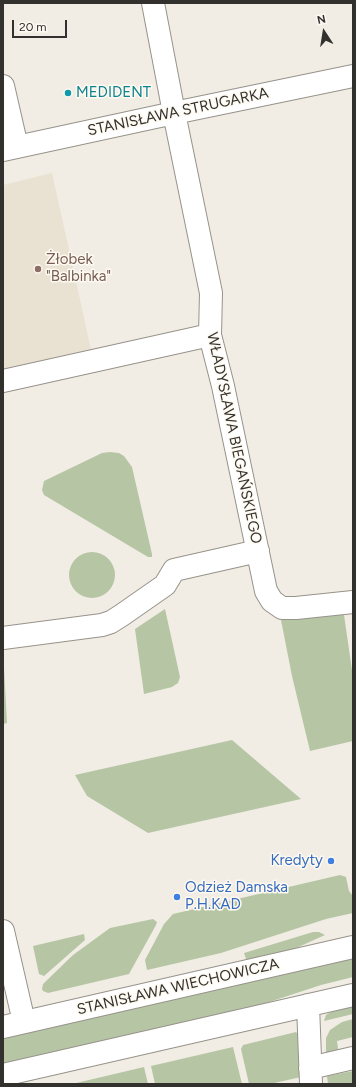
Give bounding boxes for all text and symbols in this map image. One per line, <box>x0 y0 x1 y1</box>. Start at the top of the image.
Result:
scale bar <box>14 12 69 38</box>
north arrow <box>304 12 344 52</box>
text: N <box>316 13 327 27</box>
text: 20 m <box>19 20 47 34</box>
place label: MEDIDENT <box>76 84 151 102</box>
street label: STANISŁAWA STRUGARKA <box>86 84 270 140</box>
marker: MEDIDENT <box>63 88 73 98</box>
place label: Żłobek "Balbinka" <box>46 251 111 286</box>
marker: Żłobek "Balbinka" <box>33 264 43 274</box>
street label: WŁADYSŁAWA BIEGAŃSKIEGO <box>203 331 265 545</box>
place label: Kredyty <box>270 852 323 870</box>
marker: Kredyty <box>326 856 336 866</box>
place label: Odzież Damska P.H.KAD <box>185 879 288 914</box>
marker: Odzież Damska P.H.KAD <box>172 892 182 902</box>
street label: STANISŁAWA WIECHOWICZA <box>75 955 281 1019</box>

